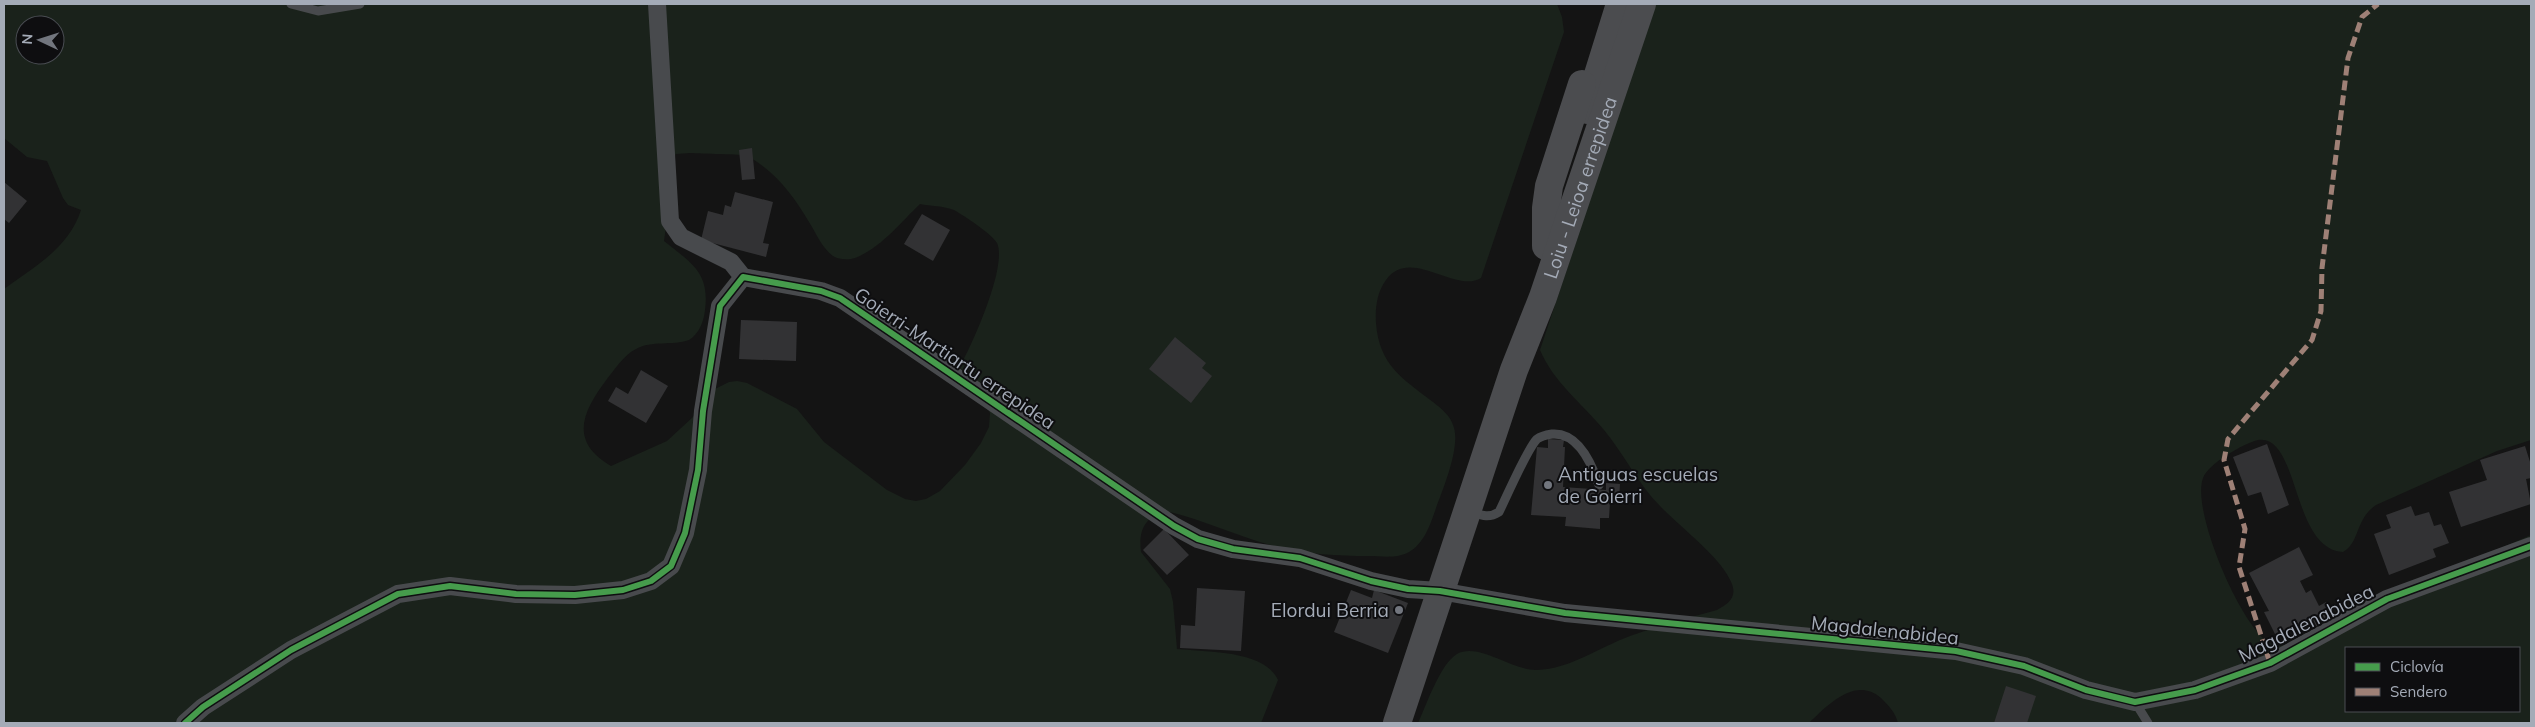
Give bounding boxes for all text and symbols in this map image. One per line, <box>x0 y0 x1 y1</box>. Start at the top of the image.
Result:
north arrow <box>15 15 65 65</box>
text: N <box>18 33 36 45</box>
street label: Loiu - Leioa errepidea <box>1538 93 1622 282</box>
street label: Goierri-Martiartu errepidea <box>850 282 1060 434</box>
place label: Antiguas escuelas de Goierri <box>1558 462 1718 508</box>
marker: Antiguas escuelas de Goierri <box>1542 479 1554 491</box>
street label: Magdalenabidea <box>2234 579 2378 667</box>
place label: Elordui Berria <box>1271 598 1389 622</box>
marker: Elordui Berria <box>1393 604 1405 616</box>
street label: Magdalenabidea <box>1810 610 1960 650</box>
legend <box>2345 647 2520 712</box>
text: Ciclovía <box>2390 657 2444 676</box>
text: Sendero <box>2390 682 2447 701</box>

